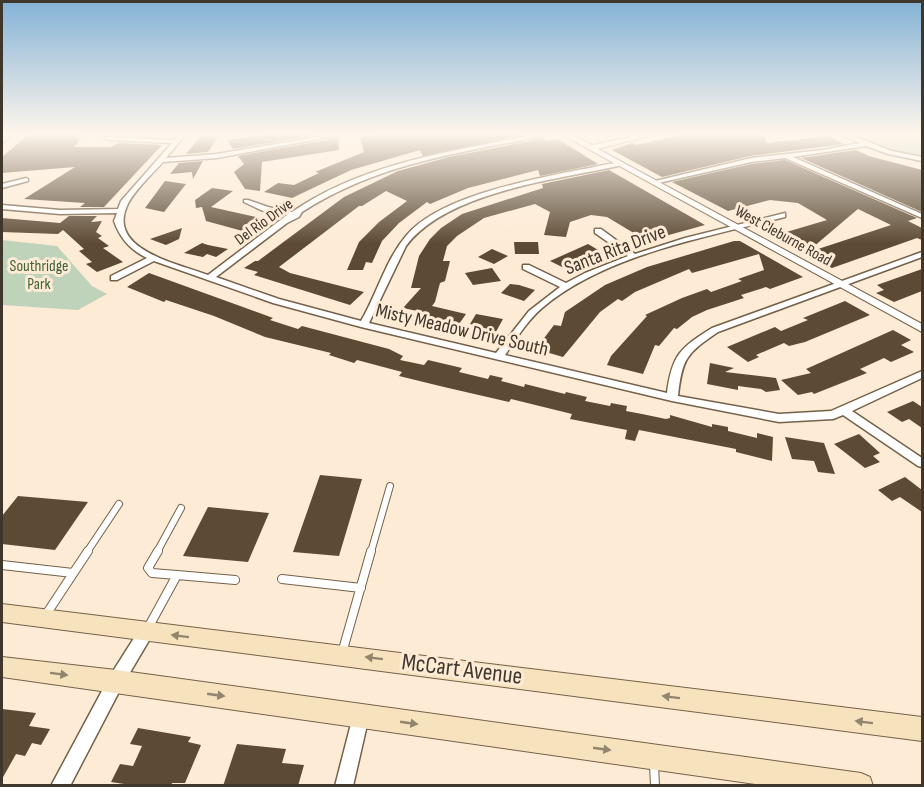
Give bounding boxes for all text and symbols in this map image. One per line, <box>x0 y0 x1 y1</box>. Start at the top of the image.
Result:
street label: Del Rio Drive <box>231 195 297 249</box>
street label: West Cleburne Road <box>731 202 835 270</box>
street label: Santa Rita Drive <box>561 220 669 280</box>
park label: Southridge Park <box>10 257 68 294</box>
street label: Misty Meadow Drive South <box>373 298 551 362</box>
one-way arrow <box>170 631 189 640</box>
street label: McCart Avenue <box>400 647 524 691</box>
one-way arrow <box>364 653 383 663</box>
one-way arrow <box>49 669 68 678</box>
one-way arrow <box>206 690 225 699</box>
one-way arrow <box>662 692 681 701</box>
one-way arrow <box>855 717 874 726</box>
one-way arrow <box>399 718 418 727</box>
one-way arrow <box>592 745 611 754</box>

